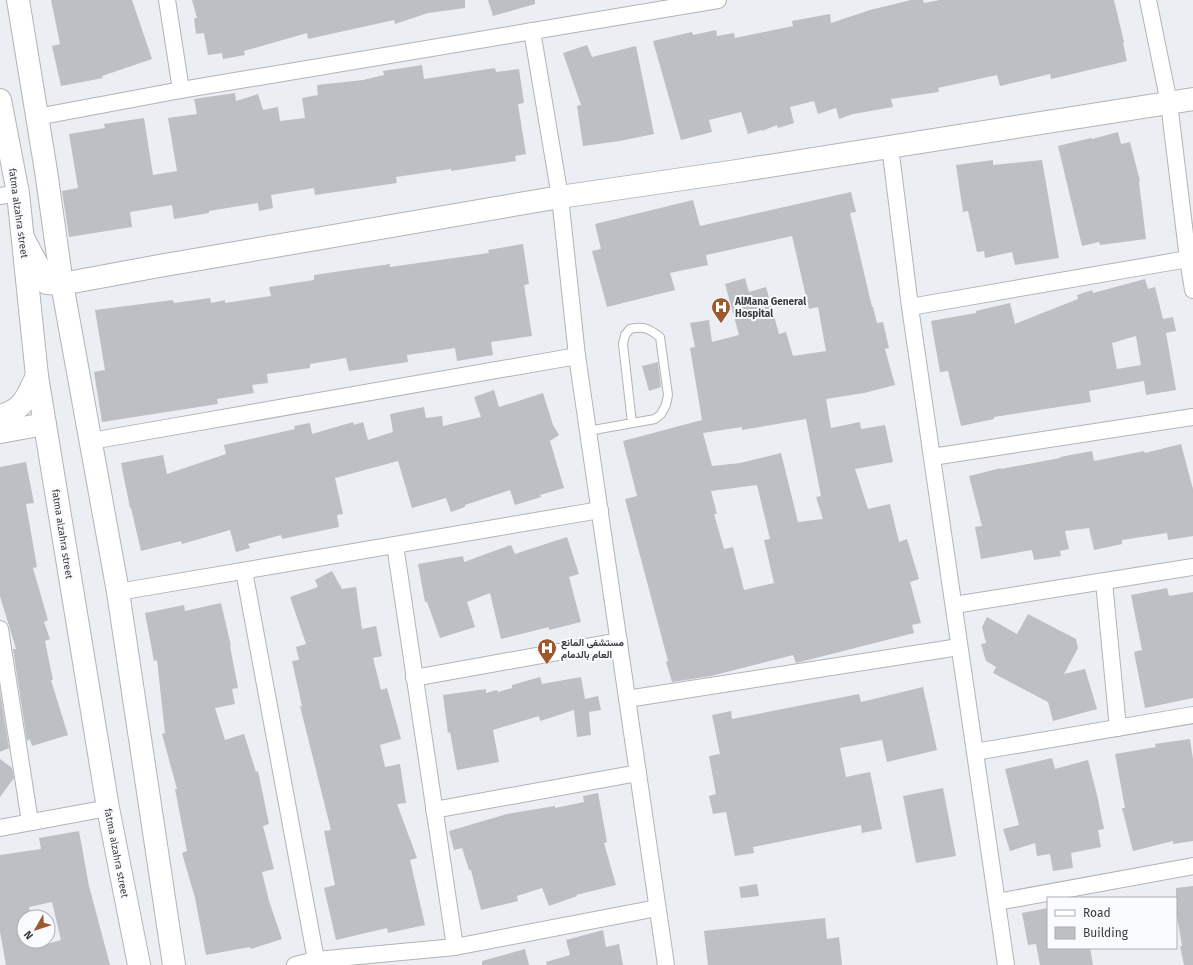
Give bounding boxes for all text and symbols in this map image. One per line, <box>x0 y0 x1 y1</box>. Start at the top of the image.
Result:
street label: fatma alzahra street <box>6 167 30 259</box>
hospital icon: AlMana General Hospital <box>710 296 732 324</box>
place label: AlMana General Hospital <box>734 296 806 320</box>
street label: fatma alzahra street <box>49 488 75 580</box>
hospital icon: مستشفى المانع العام بالدمام <box>536 637 558 665</box>
place label: مستشفى المانع العام بالدمام <box>561 637 625 661</box>
street label: fatma alzahra street <box>101 808 131 899</box>
legend <box>1047 897 1177 949</box>
text: Road <box>1083 906 1111 920</box>
north arrow <box>16 909 56 949</box>
text: Building <box>1083 926 1129 940</box>
text: N <box>21 928 36 942</box>

